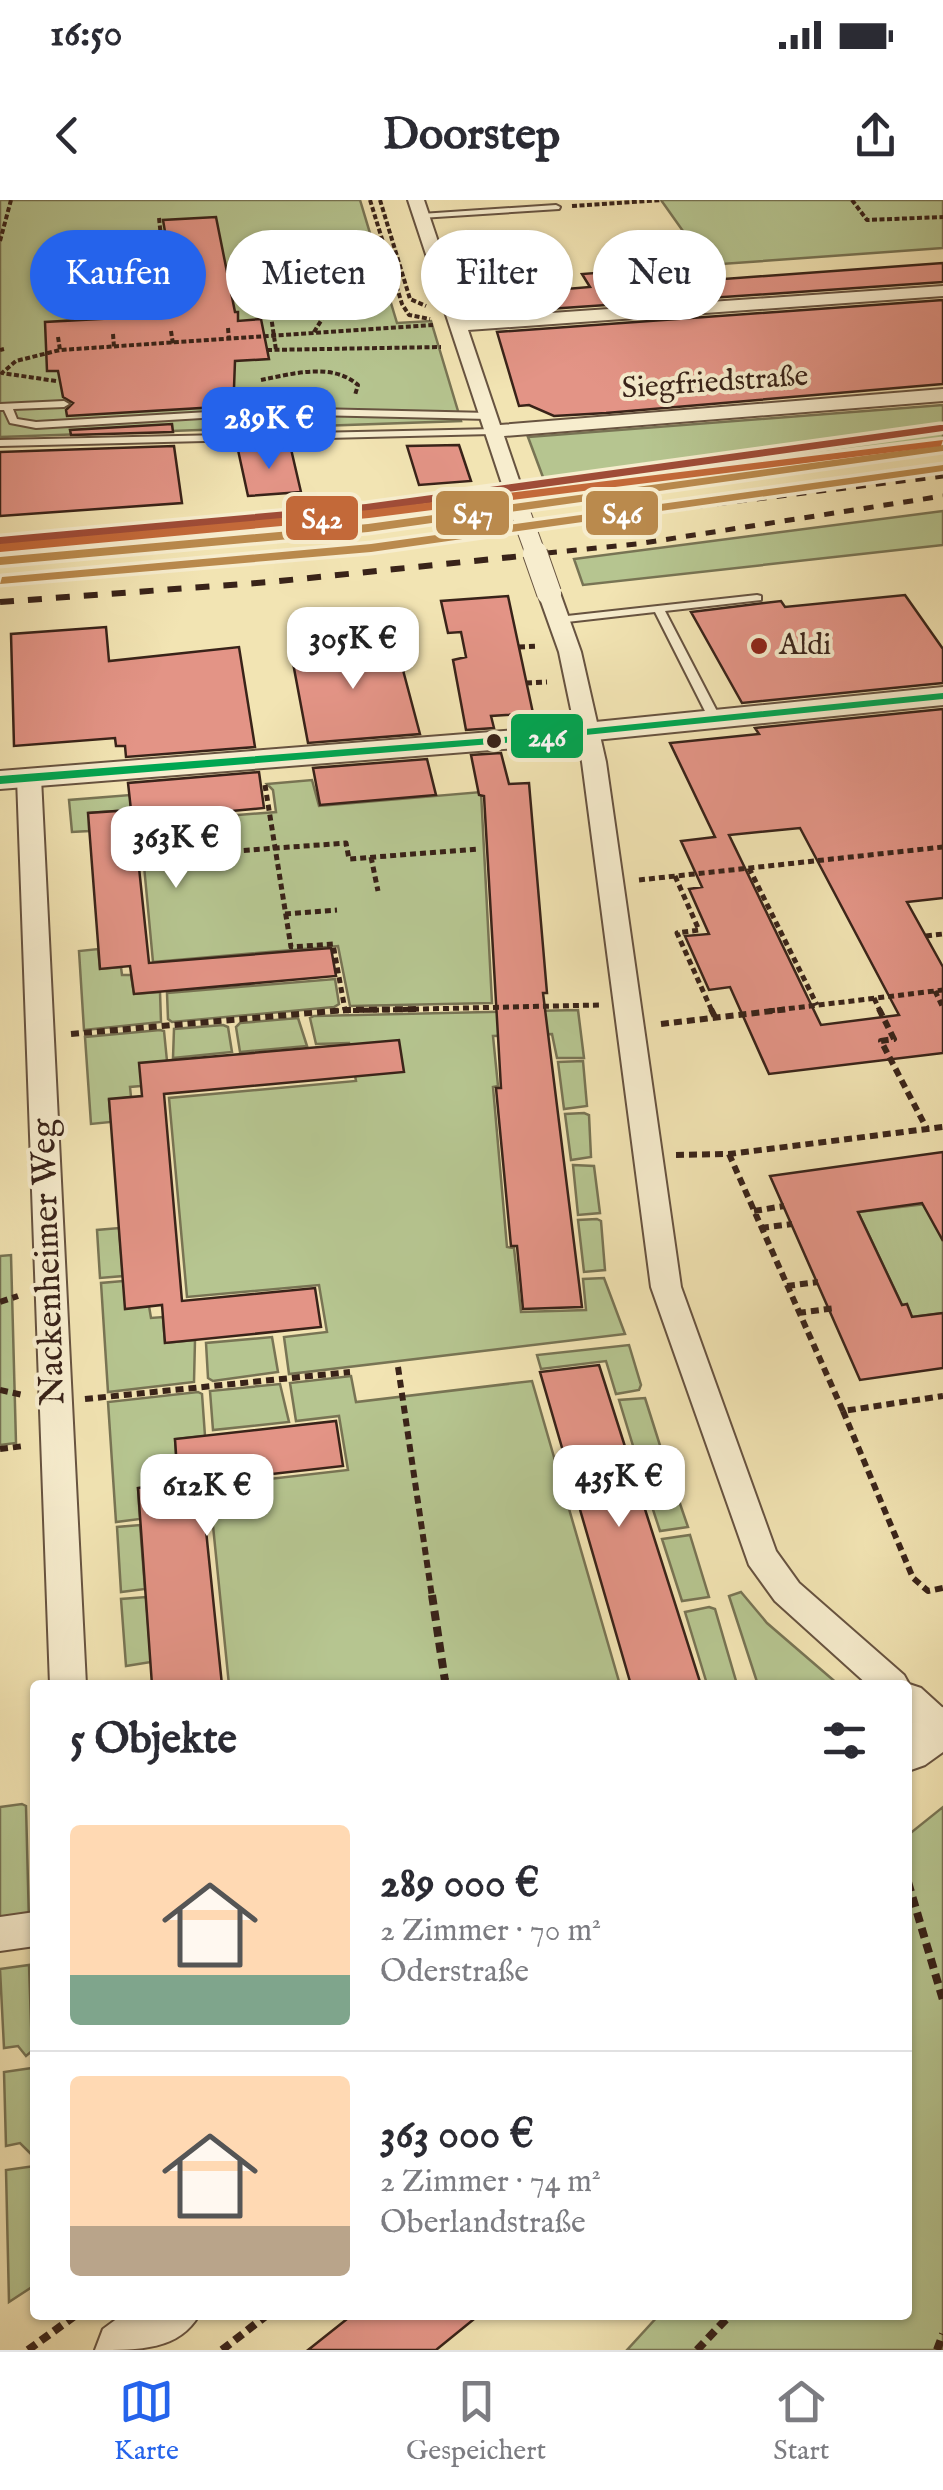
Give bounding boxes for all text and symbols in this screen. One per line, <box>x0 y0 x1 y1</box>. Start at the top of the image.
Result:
text: 16:50 <box>50 11 123 59</box>
text: Doorstep <box>383 107 560 164</box>
icon: back <box>40 108 95 163</box>
icon: share <box>848 108 903 163</box>
chip: Kaufen <box>30 230 206 320</box>
chip: Mieten <box>226 230 401 320</box>
chip: Filter <box>421 230 573 320</box>
chip: Neu <box>593 230 726 320</box>
street label: Siegfriedstraße <box>620 358 810 408</box>
pin: 289K € <box>188 387 350 472</box>
text: 289K € <box>224 399 314 440</box>
line badge: S47 <box>434 489 511 537</box>
line badge: S46 <box>584 489 660 537</box>
line badge: S42 <box>284 494 360 542</box>
text: S47 <box>453 498 493 533</box>
text: S46 <box>602 498 643 533</box>
text: S42 <box>301 503 343 538</box>
pin: 305K € <box>272 607 434 692</box>
text: 305K € <box>309 619 397 660</box>
place label: Aldi <box>778 627 831 665</box>
marker: Aldi <box>748 635 770 657</box>
line badge: 246 <box>509 712 585 760</box>
text: 246 <box>528 721 568 756</box>
unlabelled marker <box>484 731 504 751</box>
pin: 363K € <box>95 806 257 891</box>
text: 363K € <box>133 818 219 859</box>
street label: Nackenheimer Weg <box>21 1117 76 1406</box>
pin: 435K € <box>538 1445 700 1530</box>
pin: 612K € <box>126 1454 288 1539</box>
text: 435K € <box>575 1457 663 1498</box>
text: 612K € <box>162 1466 252 1507</box>
icon: filters <box>817 1713 872 1768</box>
text: 5 Objekte <box>70 1714 237 1767</box>
text: 289 000 € <box>380 1858 539 1911</box>
icon: home <box>150 1865 270 1985</box>
text: 2 Zimmer · 70 m² <box>380 1911 601 1952</box>
text: Oderstraße <box>380 1952 529 1993</box>
text: 363 000 € <box>380 2109 534 2162</box>
icon: home <box>150 2116 270 2236</box>
text: 2 Zimmer · 74 m² <box>380 2162 601 2203</box>
text: Oberlandstraße <box>380 2203 586 2244</box>
tab: Karte <box>114 2374 179 2469</box>
tab: Gespeichert <box>406 2374 546 2469</box>
tab: Start <box>773 2374 829 2469</box>

